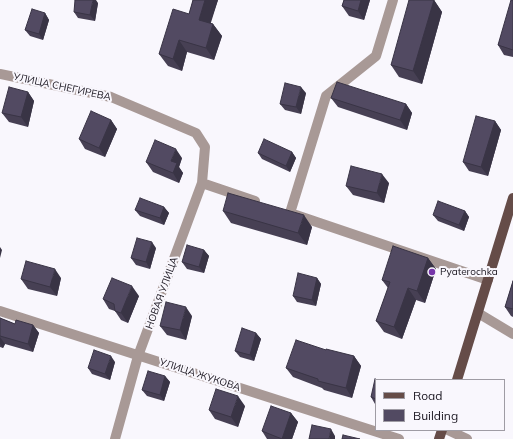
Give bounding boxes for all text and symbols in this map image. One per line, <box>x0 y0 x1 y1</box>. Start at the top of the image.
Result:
street label: УЛИЦА СНЕГИРЕВА <box>12 71 112 103</box>
street label: НОВАЯ УЛИЦА <box>143 255 181 331</box>
place label: Pyaterochka <box>440 266 498 278</box>
marker: Pyaterochka <box>427 267 437 277</box>
street label: УЛИЦА ЖУКОВА <box>158 356 242 394</box>
legend <box>375 379 505 431</box>
text: Road <box>413 388 442 403</box>
text: Building <box>413 408 458 423</box>

